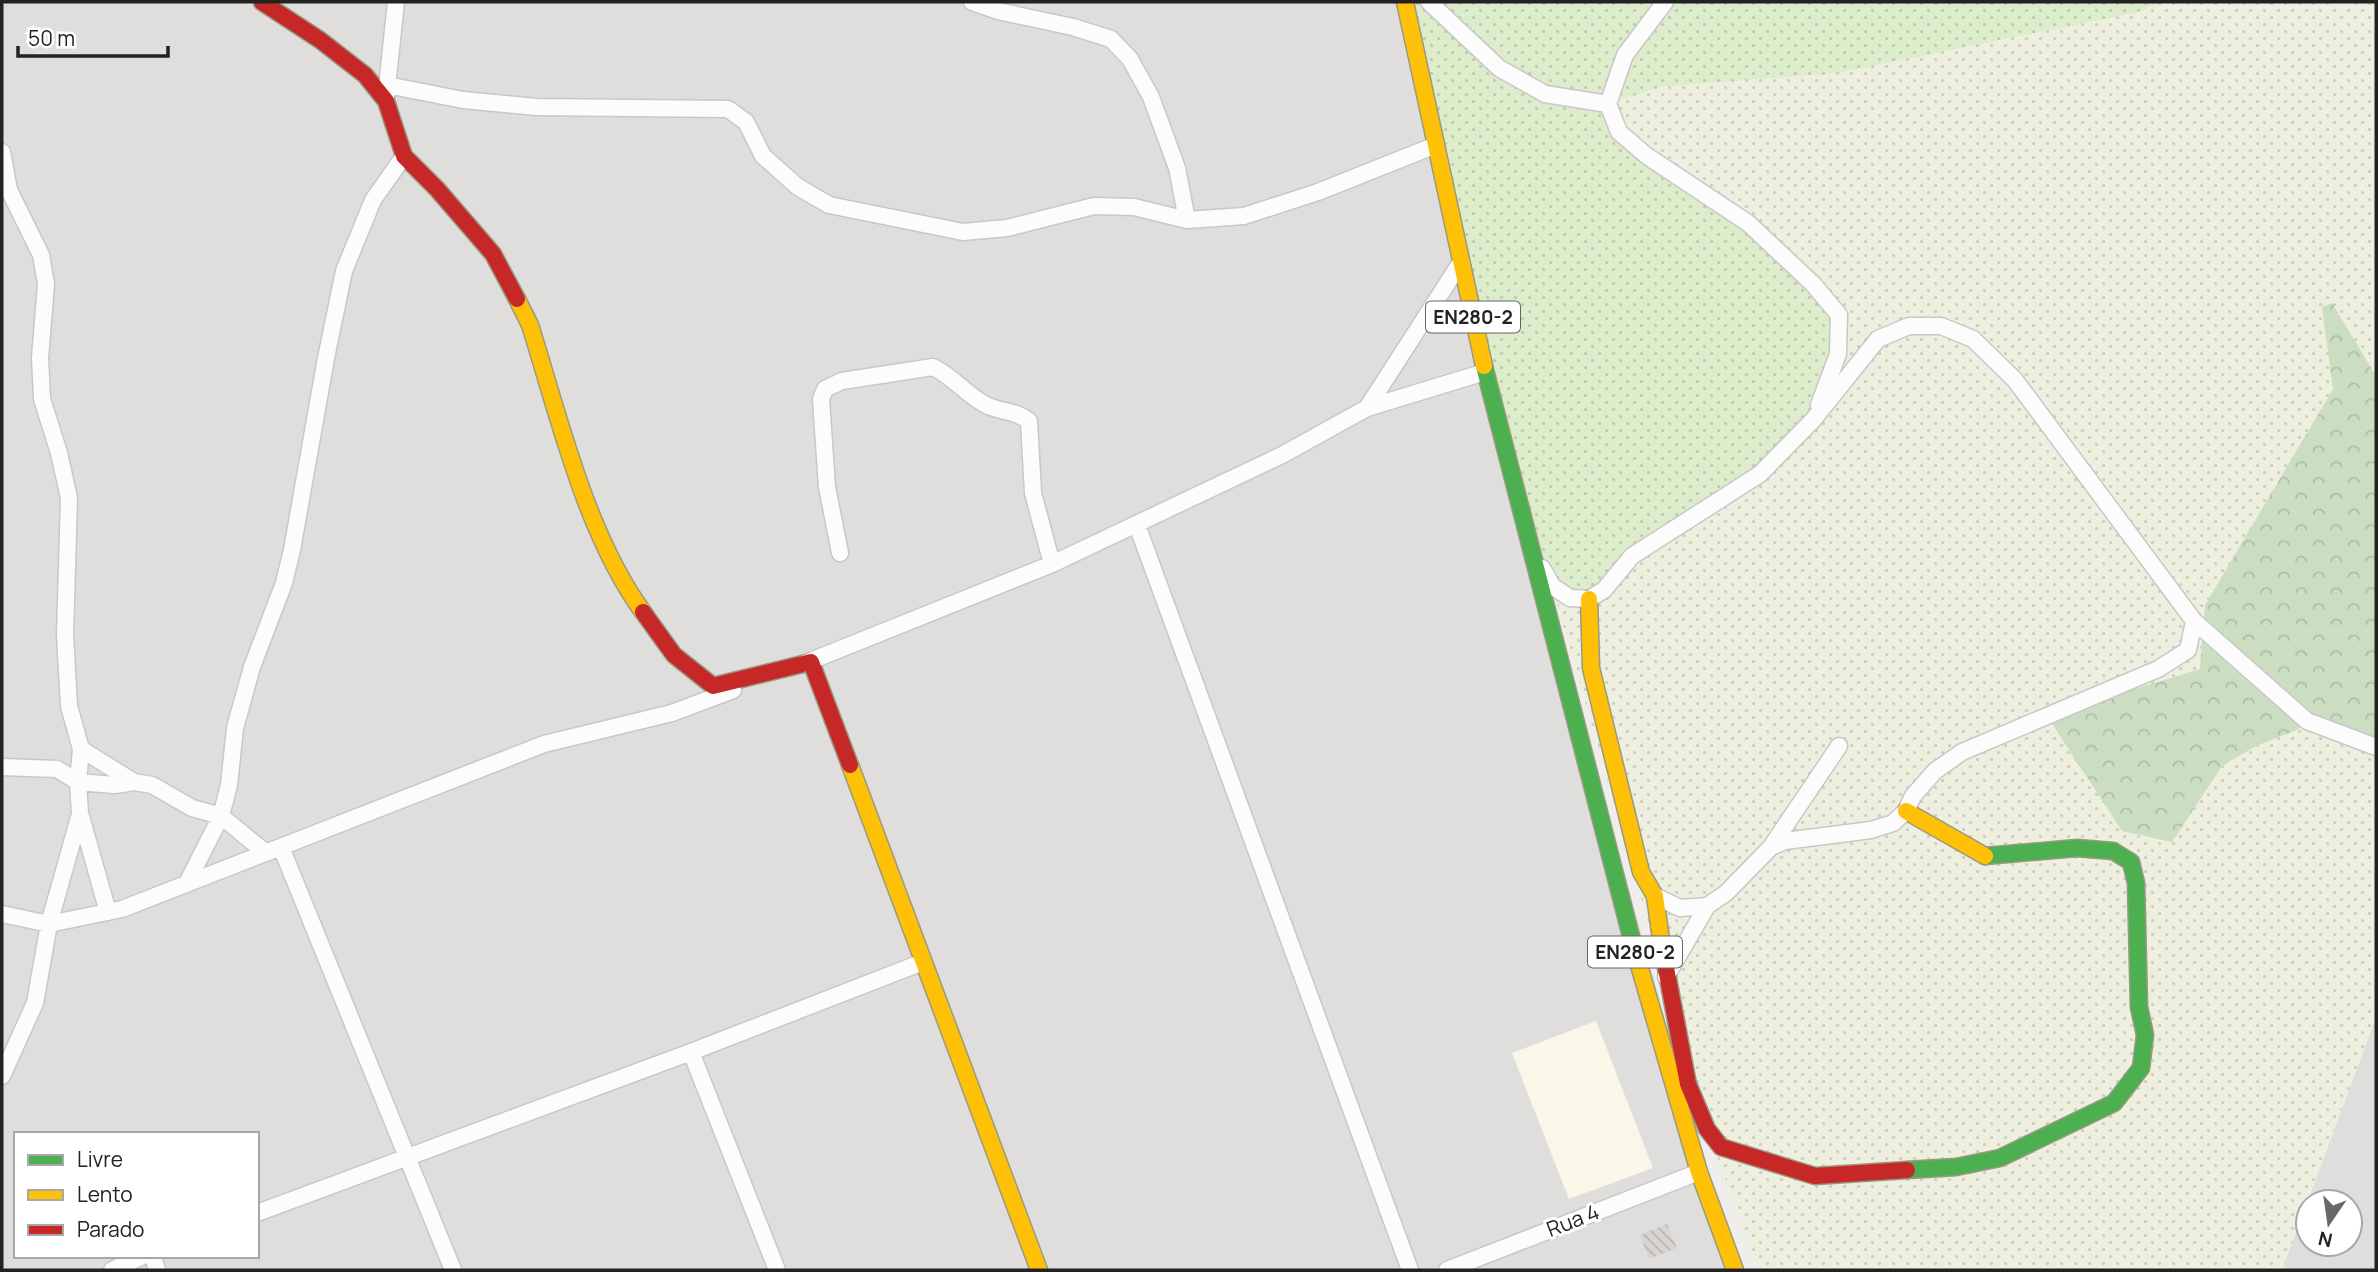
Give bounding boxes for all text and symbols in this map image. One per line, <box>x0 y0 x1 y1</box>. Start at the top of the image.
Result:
scale bar <box>18 14 168 58</box>
text: 50 m <box>28 24 75 52</box>
road number: EN280-2 <box>1426 302 1520 332</box>
road number: EN280-2 <box>1588 936 1682 968</box>
legend <box>14 1132 259 1258</box>
text: Livre <box>77 1145 123 1173</box>
text: Lento <box>77 1180 133 1208</box>
north arrow <box>2294 1188 2364 1258</box>
street label: Rua 4 <box>1542 1197 1603 1243</box>
text: Parado <box>77 1215 145 1243</box>
text: N <box>2316 1225 2335 1254</box>

